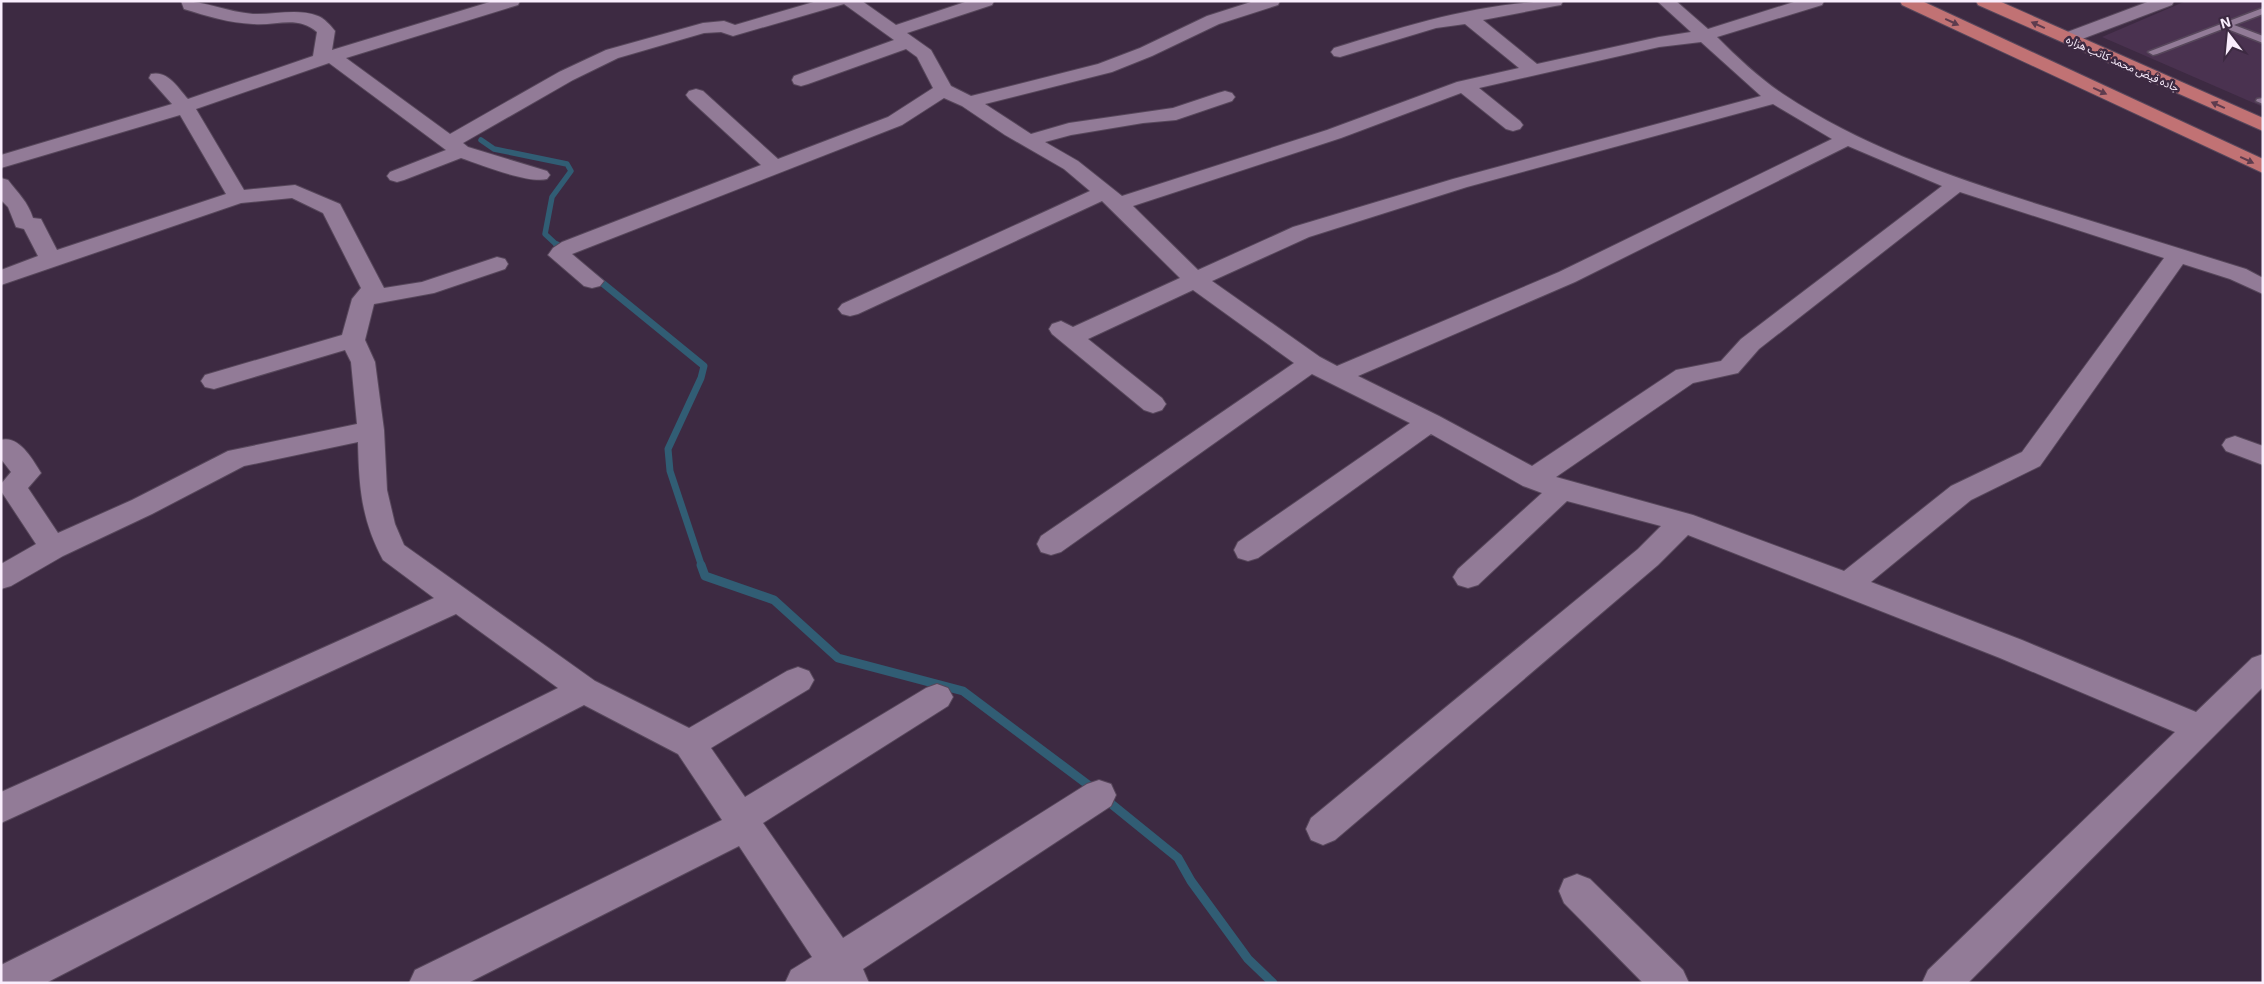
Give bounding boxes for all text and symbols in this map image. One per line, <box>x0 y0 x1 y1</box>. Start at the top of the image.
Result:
north arrow <box>2204 10 2254 60</box>
text: N <box>2218 12 2232 32</box>
one-way arrow <box>1945 18 1960 26</box>
one-way arrow <box>2031 20 2045 28</box>
street label: جاده فیض محمد کاتب هزاره <box>2064 32 2182 95</box>
one-way arrow <box>2093 87 2107 95</box>
one-way arrow <box>2211 100 2225 108</box>
one-way arrow <box>2240 156 2254 164</box>

